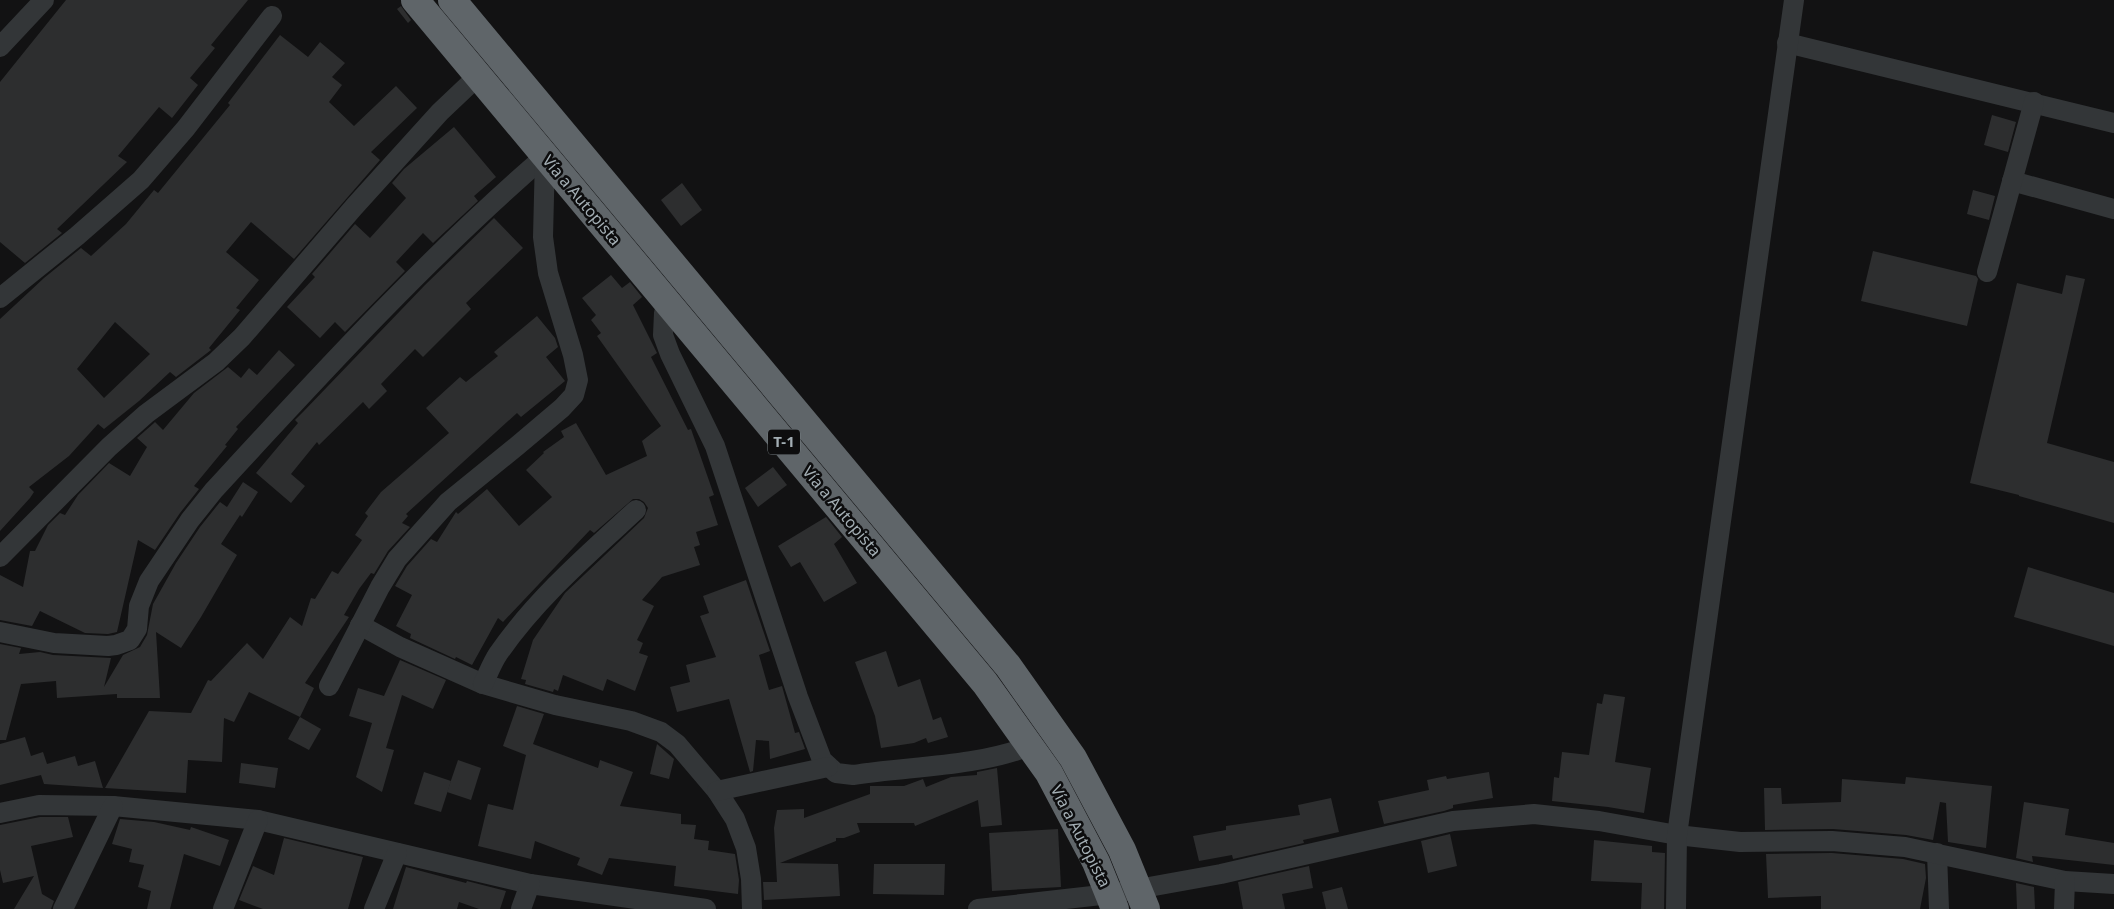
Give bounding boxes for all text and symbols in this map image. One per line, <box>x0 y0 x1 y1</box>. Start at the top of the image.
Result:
street label: Vía a Autopista <box>538 150 626 250</box>
road number: T-1 <box>768 430 800 454</box>
street label: Vía a Autopista <box>798 461 886 561</box>
street label: Vía a Autopista <box>1046 781 1116 891</box>

